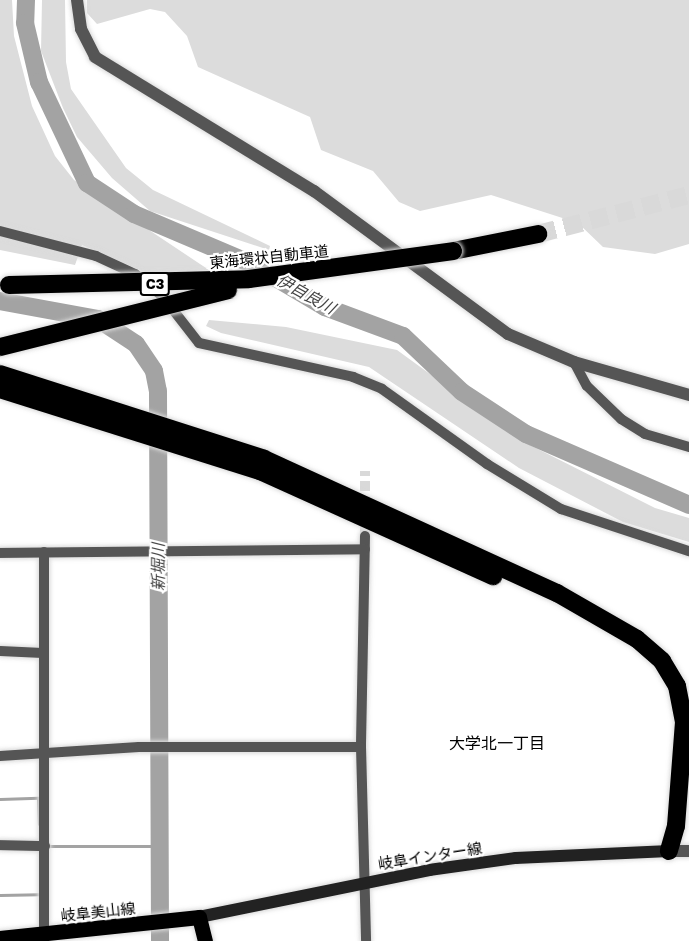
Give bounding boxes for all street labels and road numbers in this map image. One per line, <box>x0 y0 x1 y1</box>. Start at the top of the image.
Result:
street label: 東海環状自動車道 <box>208 242 330 272</box>
road number: C3 <box>138 273 172 295</box>
street label: 岐阜インター線 <box>377 839 483 873</box>
street label: 岐阜美山線 <box>60 899 136 925</box>

